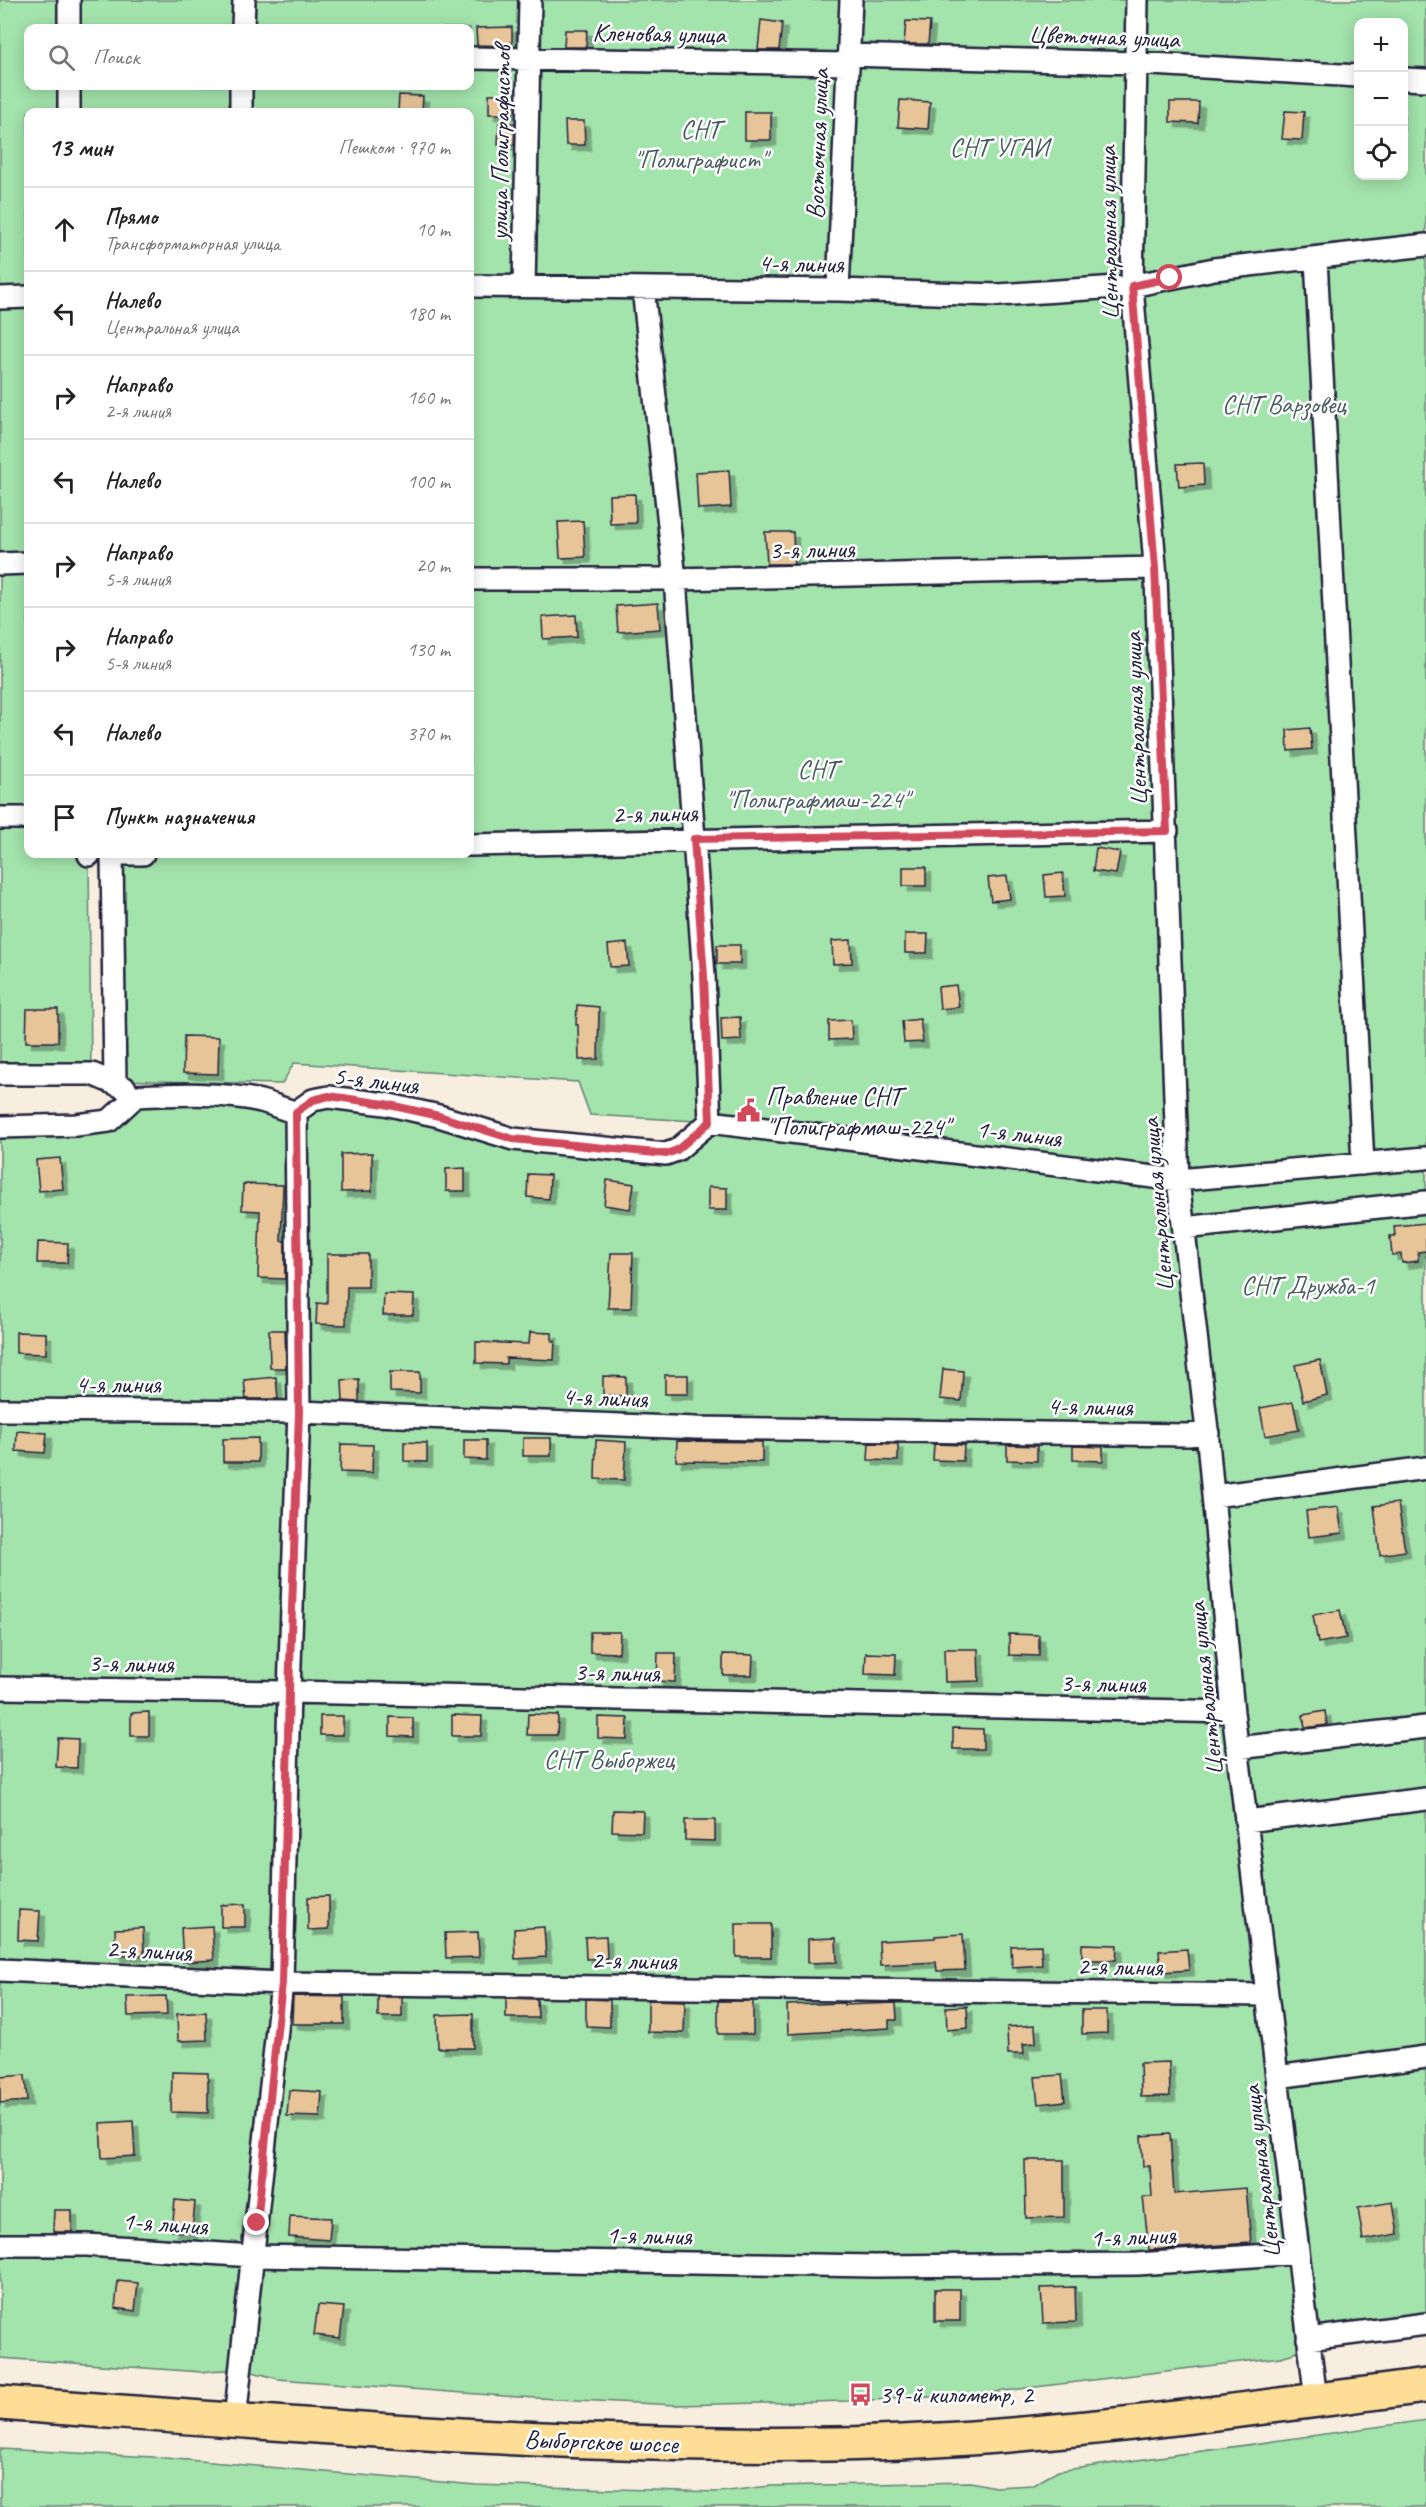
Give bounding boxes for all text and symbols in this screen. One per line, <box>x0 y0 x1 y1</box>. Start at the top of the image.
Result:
street label: Кленовая улица <box>592 16 727 51</box>
street label: Цветочная улица <box>1028 17 1182 56</box>
map controls <box>1354 18 1408 180</box>
button: + <box>1354 18 1408 72</box>
search box <box>24 24 474 90</box>
street label: улица Полиграфистов <box>482 40 519 243</box>
icon: search <box>45 41 78 74</box>
text: Поиск <box>93 43 139 71</box>
street label: Восточная улица <box>798 67 837 220</box>
button: − <box>1354 72 1408 126</box>
park label: СНТ "Полиграфист" <box>634 113 771 176</box>
button: locate <box>1354 126 1408 180</box>
text: 13 мин <box>48 131 113 164</box>
park label: СНТ УГАИ <box>950 131 1053 164</box>
text: Пешком · 970 m <box>338 135 450 160</box>
street label: Центральная улица <box>1090 144 1127 320</box>
text: Прямо <box>105 203 157 231</box>
icon: ahead <box>48 213 81 246</box>
text: 10 m <box>416 217 450 242</box>
text: Трансформаторная улица <box>105 231 280 256</box>
street label: 4-я линия <box>758 246 846 281</box>
route start <box>1156 264 1182 290</box>
text: Налево <box>105 287 161 315</box>
icon: left <box>48 297 81 330</box>
text: 180 m <box>407 301 450 326</box>
text: Центральная улица <box>105 315 239 340</box>
text: Направо <box>105 371 172 399</box>
icon: right <box>48 381 81 414</box>
text: 160 m <box>407 385 450 410</box>
park label: СНТ Варзовец <box>1222 388 1347 421</box>
text: 2-я линия <box>105 399 171 424</box>
icon: left <box>48 465 81 498</box>
text: Налево <box>105 467 161 495</box>
text: 100 m <box>407 469 450 494</box>
street label: 3-я линия <box>769 532 857 567</box>
text: Направо <box>105 539 172 567</box>
icon: right <box>48 549 81 582</box>
text: 20 m <box>416 553 450 578</box>
text: 5-я линия <box>105 567 171 592</box>
text: Направо <box>105 623 172 651</box>
street label: Центральная улица <box>1116 630 1155 807</box>
icon: right <box>48 633 81 666</box>
text: 130 m <box>407 637 450 662</box>
text: 5-я линия <box>105 651 171 676</box>
icon: left <box>48 717 81 750</box>
text: Налево <box>105 719 161 747</box>
text: 370 m <box>407 721 450 746</box>
park label: СНТ "Полиграфмаш-224" <box>725 753 914 816</box>
street label: 2-я линия <box>612 796 700 831</box>
icon: arrive <box>48 801 81 834</box>
text: Пункт назначения <box>105 803 254 831</box>
street label: 5-я линия <box>331 1059 422 1102</box>
place label: Правление СНТ "Полиграфмаш-224" <box>766 1080 954 1143</box>
public building icon: Правление СНТ "Полиграфмаш-224" <box>735 1098 761 1124</box>
street label: 1-я линия <box>974 1112 1065 1155</box>
street label: Центральная улица <box>1133 1115 1182 1293</box>
park label: СНТ Дружба-1 <box>1241 1269 1376 1302</box>
street label: 4-я линия <box>75 1368 162 1401</box>
street label: 4-я линия <box>562 1380 650 1416</box>
street label: 4-я линия <box>1047 1389 1135 1424</box>
street label: Центральная улица <box>1180 1599 1231 1777</box>
street label: 3-я линия <box>88 1646 176 1681</box>
street label: 3-я линия <box>574 1655 662 1690</box>
street label: 3-я линия <box>1060 1666 1148 1701</box>
park label: СНТ Выборжец <box>544 1743 675 1776</box>
street label: 2-я линия <box>105 1932 194 1969</box>
street label: 2-я линия <box>591 1943 679 1978</box>
street label: 2-я линия <box>1077 1949 1165 1984</box>
street label: Центральная улица <box>1234 2082 1288 2260</box>
street label: 1-я линия <box>121 2204 210 2243</box>
route end <box>243 2209 269 2235</box>
street label: 1-я линия <box>606 2218 694 2253</box>
street label: 1-я линия <box>1090 2218 1178 2254</box>
place label: 39-й километр, 2 <box>879 2378 1035 2411</box>
bus stop icon: 39-й километр, 2 <box>848 2381 874 2407</box>
street label: Выборгское шоссе <box>524 2422 680 2461</box>

